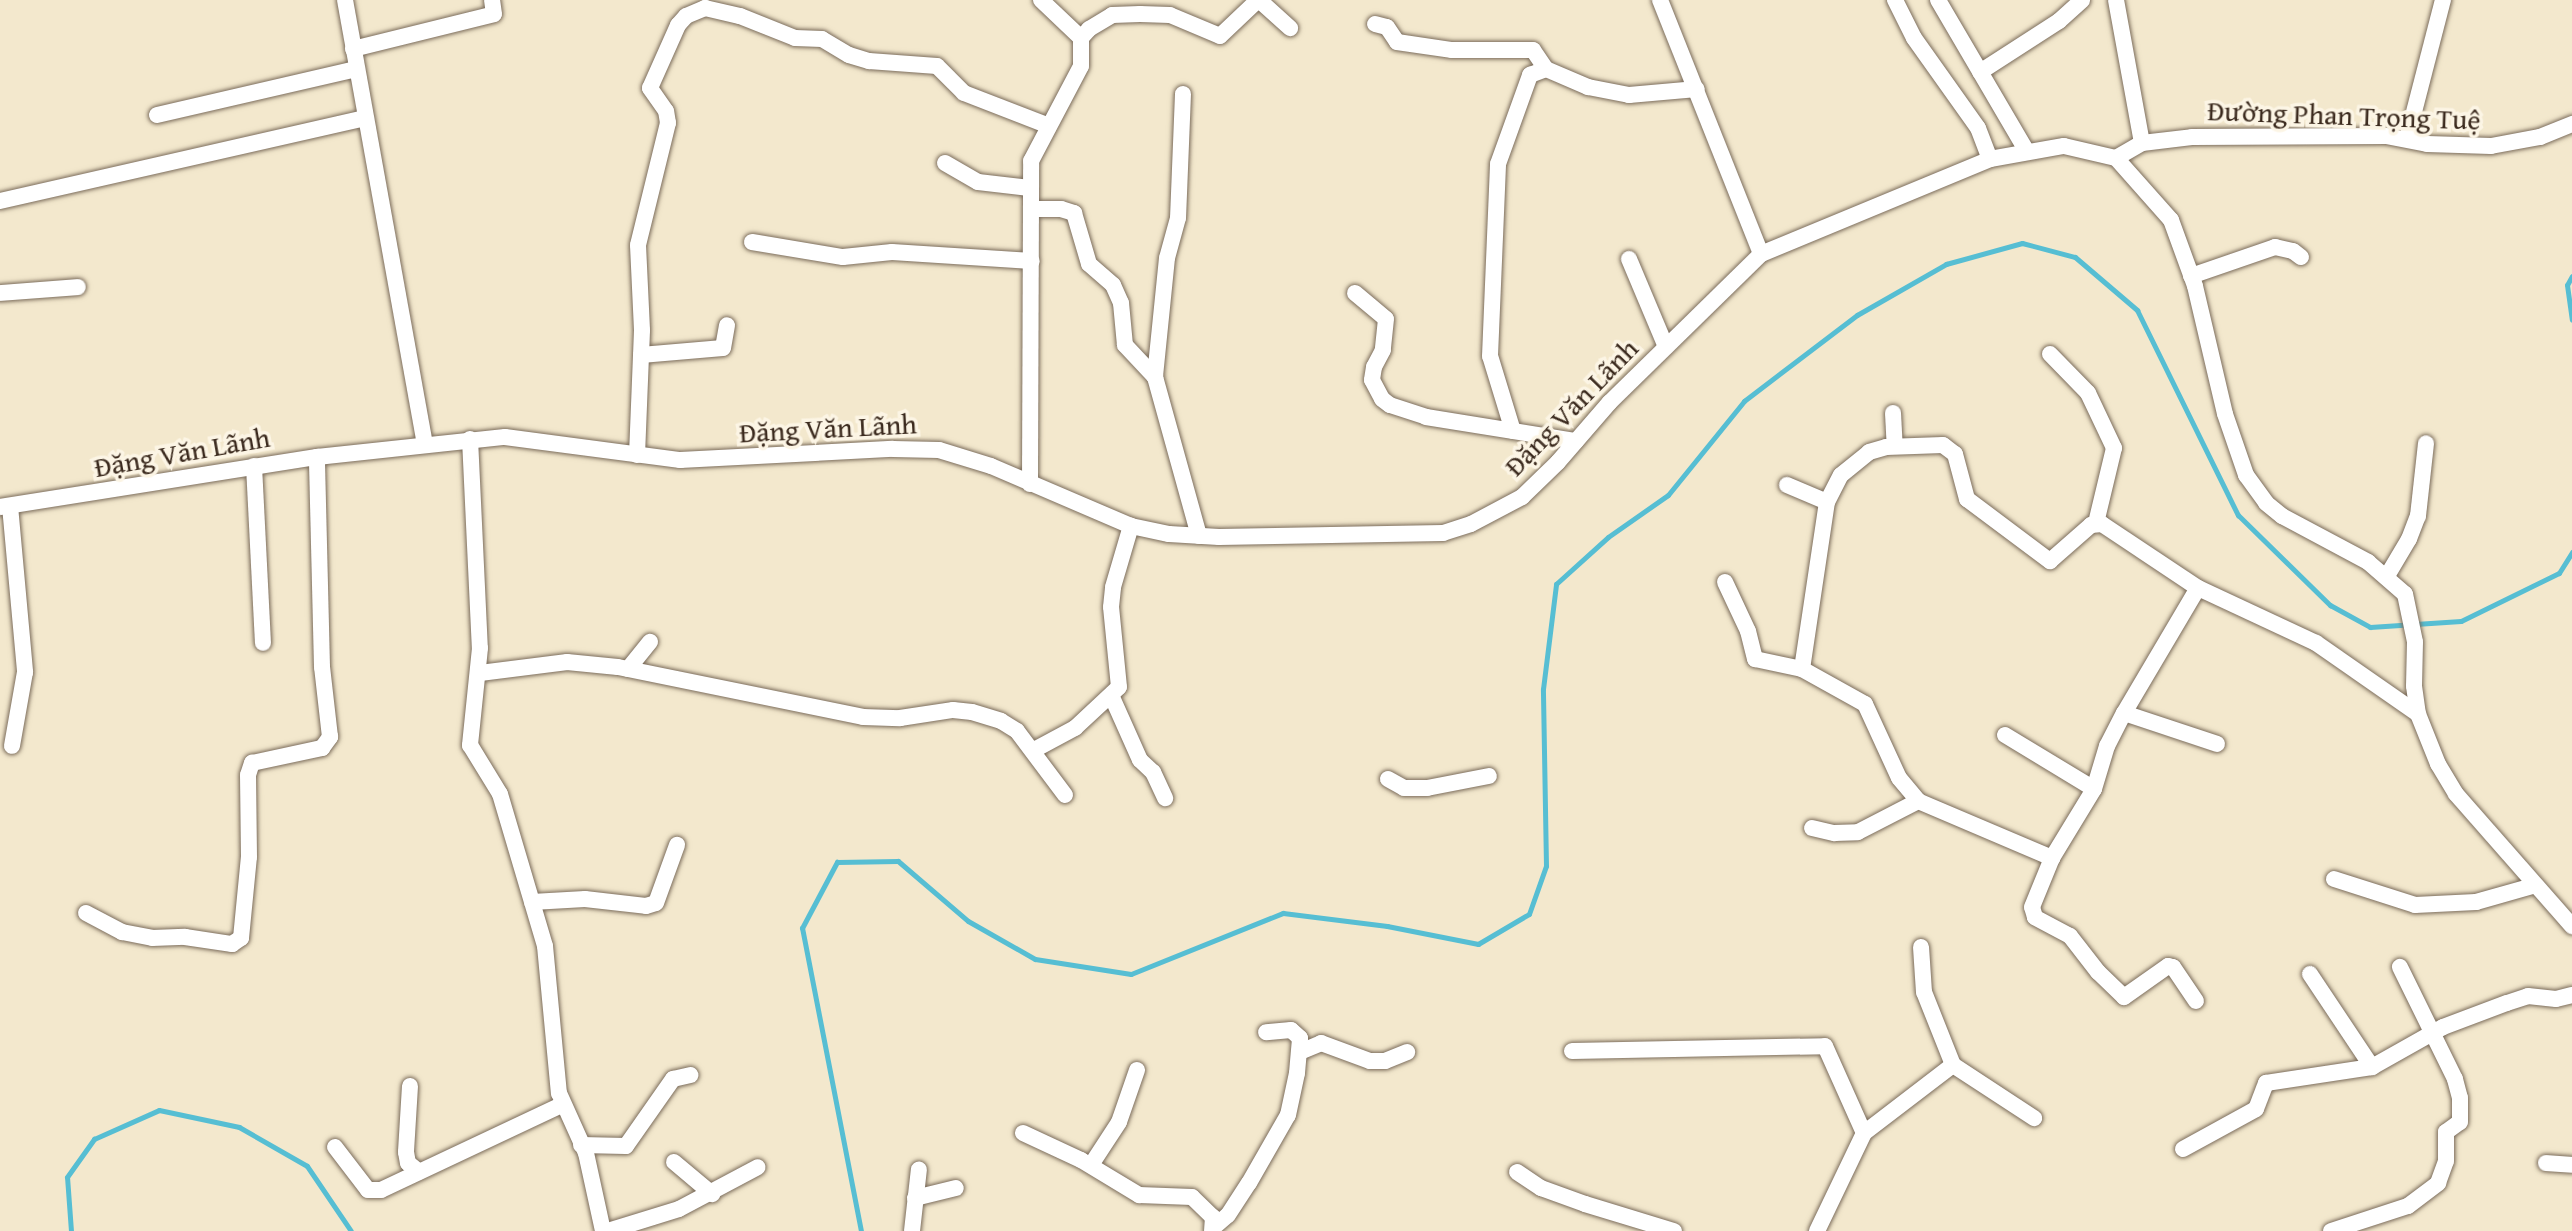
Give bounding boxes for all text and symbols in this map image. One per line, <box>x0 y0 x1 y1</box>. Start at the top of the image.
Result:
street label: Đường Phan Trọng Tuệ <box>2207 93 2481 137</box>
street label: Đặng Văn Lãnh <box>1497 331 1645 483</box>
street label: Đặng Văn Lãnh <box>738 407 918 449</box>
street label: Đặng Văn Lãnh <box>92 420 272 484</box>

